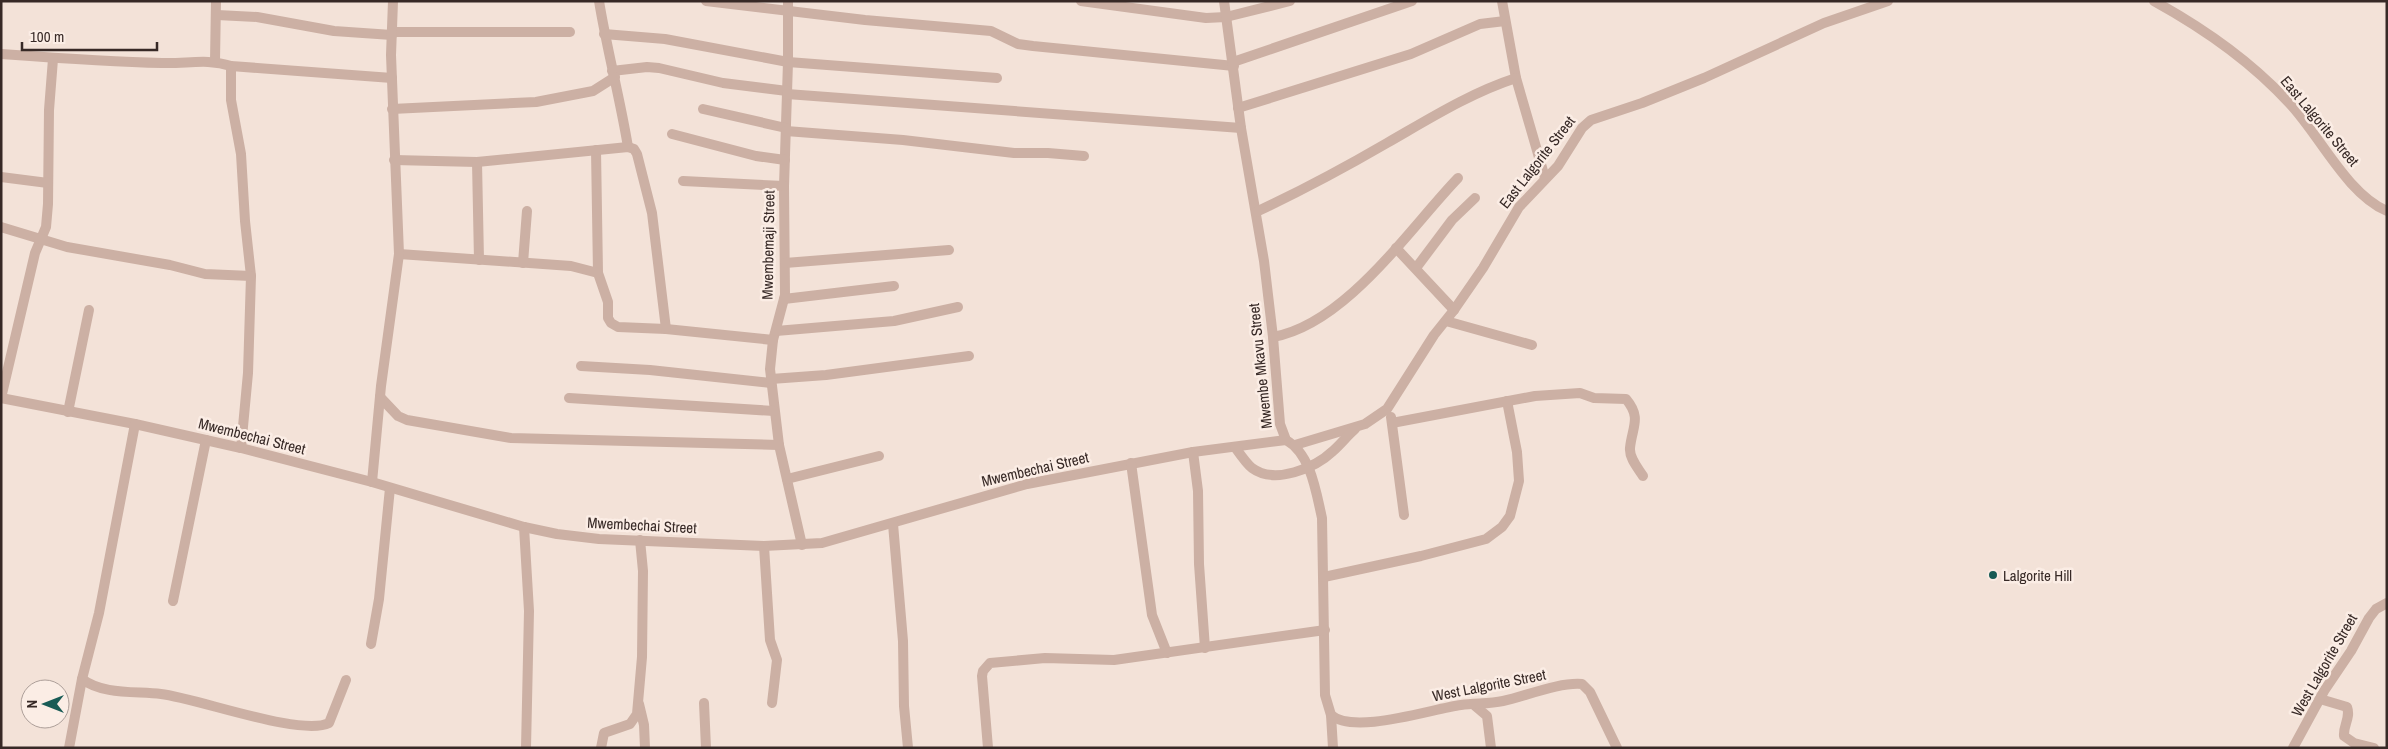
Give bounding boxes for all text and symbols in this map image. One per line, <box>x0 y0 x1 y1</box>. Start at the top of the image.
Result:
scale bar <box>22 20 158 52</box>
text: 100 m <box>30 26 64 47</box>
street label: East Lalgorite Street <box>2276 71 2364 171</box>
street label: East Lalgorite Street <box>1494 111 1580 213</box>
street label: Mwembemaji Street <box>757 190 779 300</box>
street label: Mwembe Mkavu Street <box>1243 302 1277 430</box>
street label: Mwembechai Street <box>196 413 308 460</box>
street label: Mwembechai Street <box>979 446 1091 492</box>
street label: Mwembechai Street <box>587 512 698 538</box>
place label: Lalgorite Hill <box>2003 565 2072 586</box>
marker: Lalgorite Hill <box>1987 569 1999 581</box>
street label: West Lalgorite Street <box>2286 609 2362 720</box>
street label: West Lalgorite Street <box>1430 664 1548 706</box>
north arrow <box>20 679 70 729</box>
text: N <box>23 700 41 708</box>

